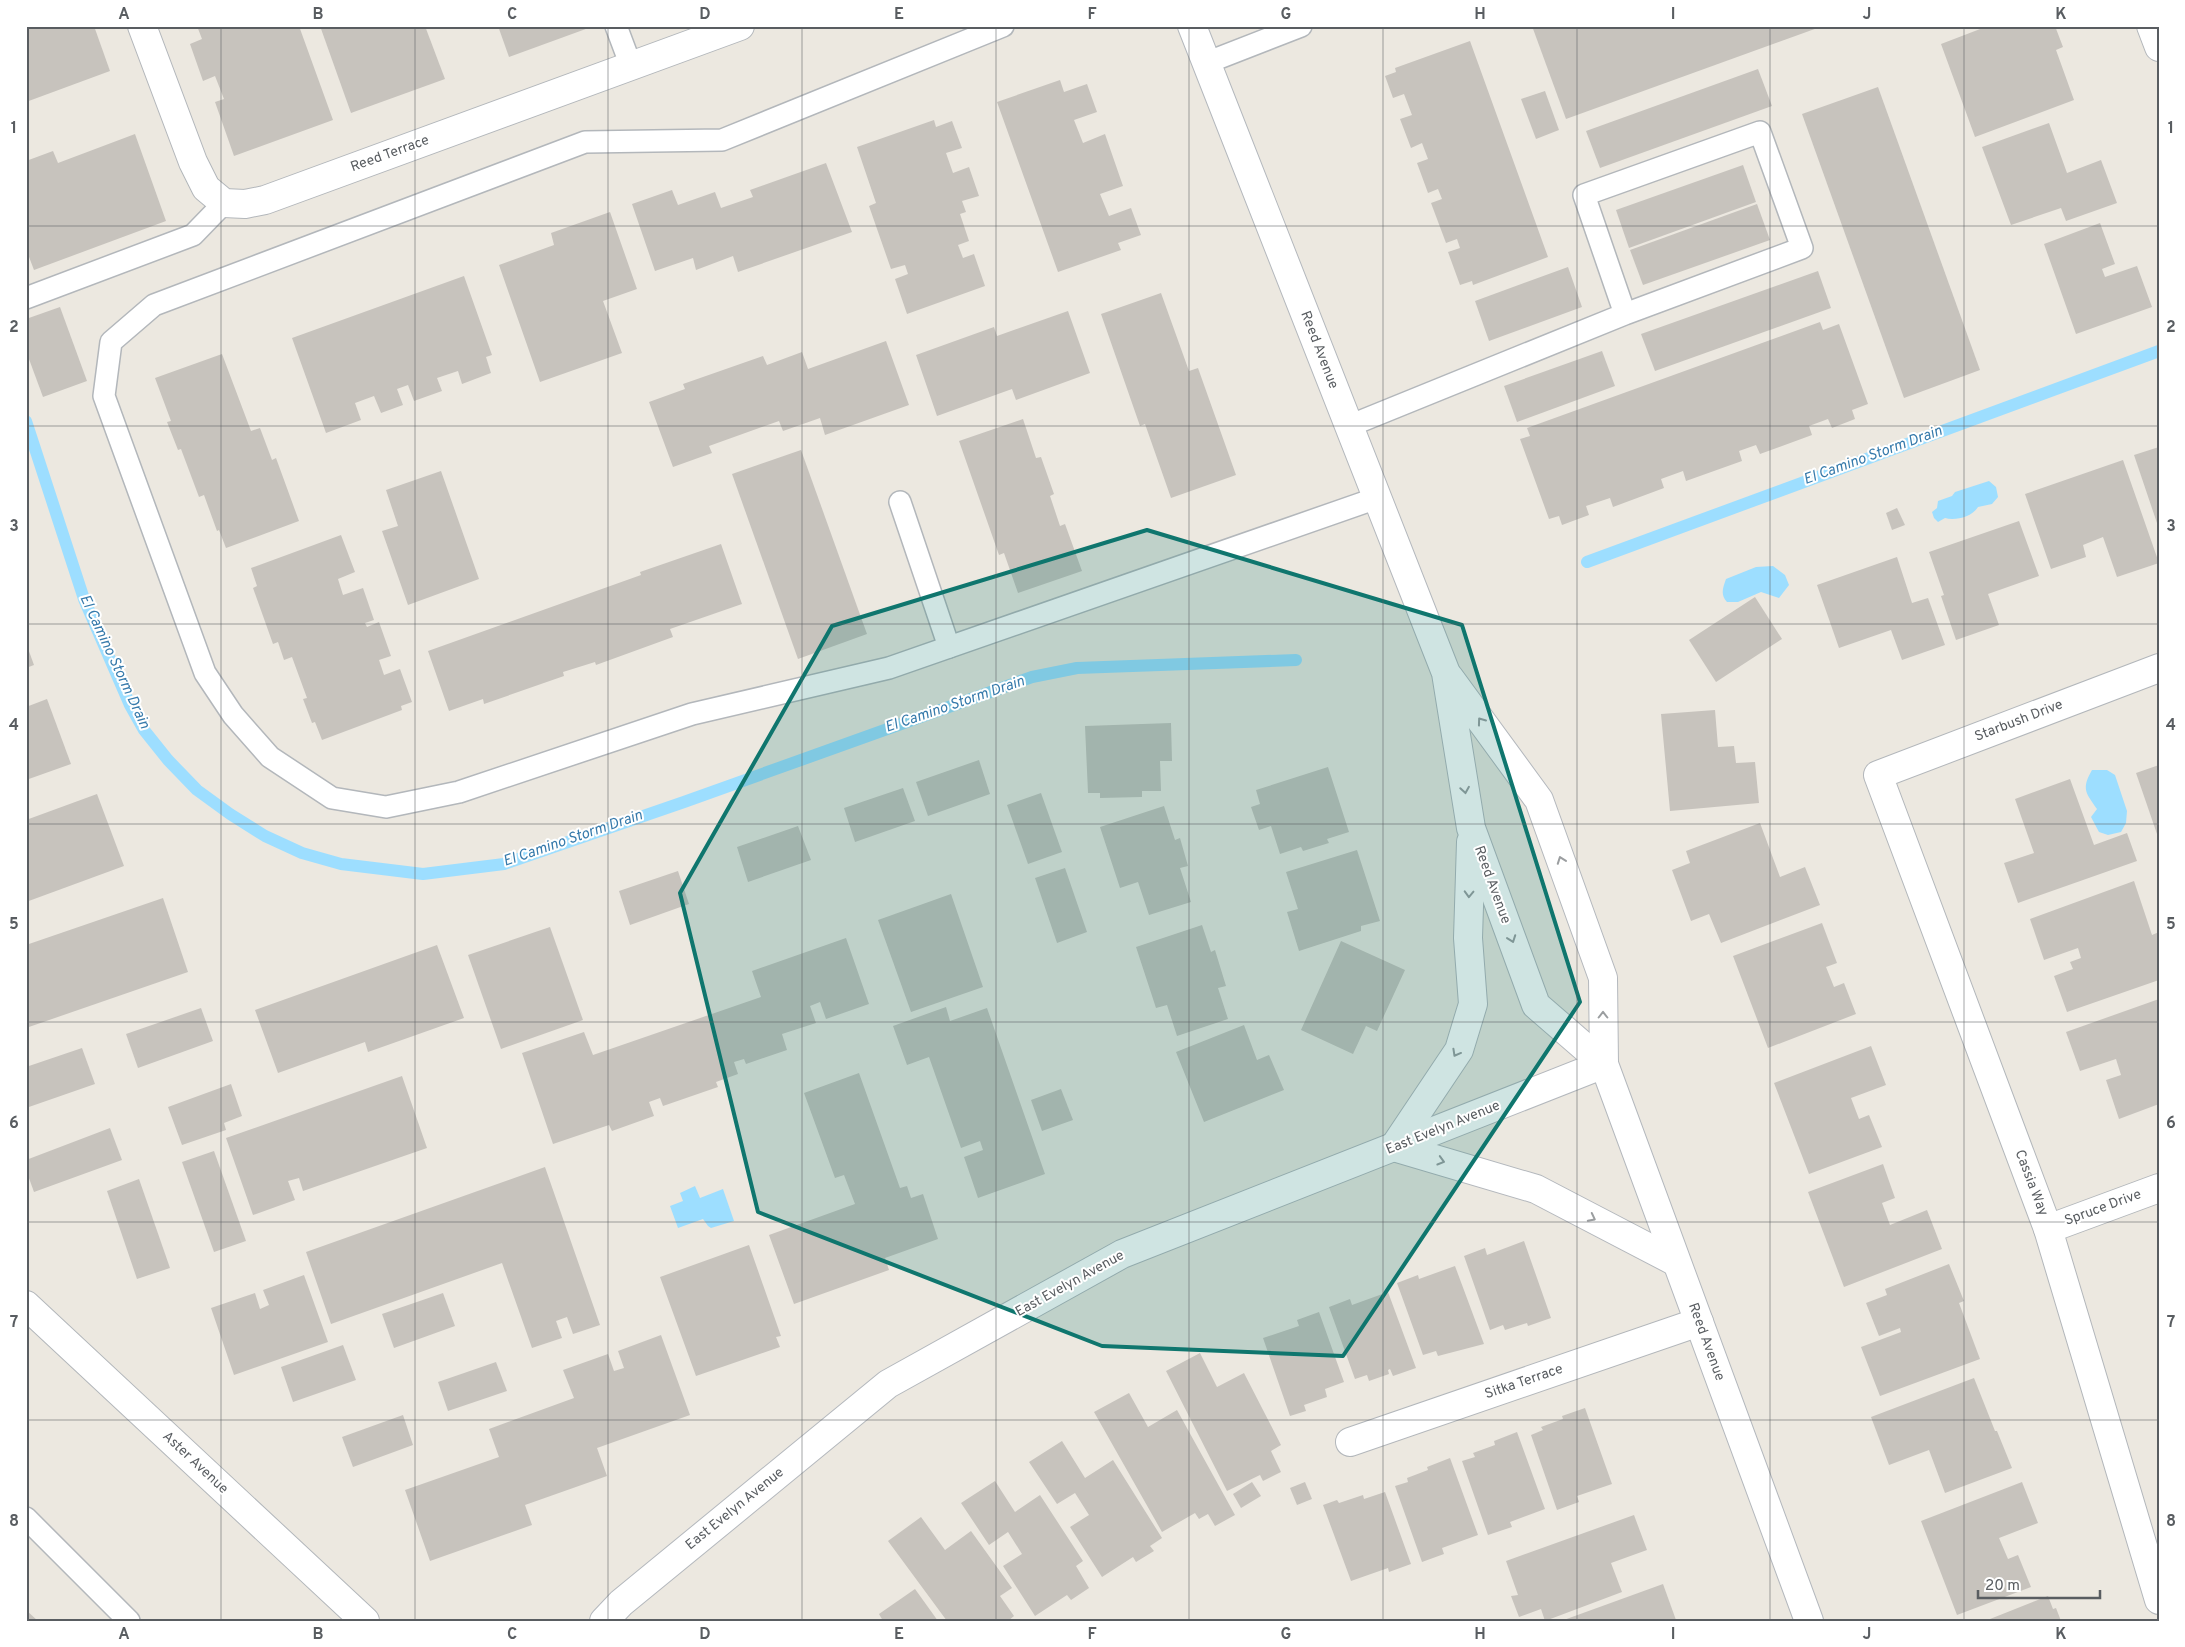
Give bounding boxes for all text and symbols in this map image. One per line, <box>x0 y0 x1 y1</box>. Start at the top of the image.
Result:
text: A <box>118 5 130 25</box>
text: B <box>312 5 324 25</box>
text: C <box>507 5 517 25</box>
text: D <box>699 5 711 25</box>
text: E <box>894 5 904 25</box>
text: F <box>1087 5 1097 25</box>
text: G <box>1281 5 1291 25</box>
text: H <box>1474 5 1486 25</box>
text: I <box>1671 5 1675 25</box>
text: J <box>1863 5 1871 25</box>
text: K <box>2055 5 2067 25</box>
text: 1 <box>11 119 17 139</box>
text: 1 <box>2168 119 2174 139</box>
street label: Reed Terrace <box>348 132 432 176</box>
street label: Reed Avenue <box>1296 309 1342 391</box>
text: 2 <box>9 318 19 338</box>
text: 2 <box>2166 318 2176 338</box>
water label: El Camino Storm Drain <box>1801 422 1945 490</box>
text: 3 <box>9 517 19 537</box>
text: 3 <box>2166 517 2176 537</box>
water label: El Camino Storm Drain <box>75 592 153 732</box>
water label: El Camino Storm Drain <box>883 672 1027 738</box>
street label: Starbush Drive <box>1973 696 2065 746</box>
text: 4 <box>9 716 19 736</box>
text: 4 <box>2166 716 2176 736</box>
one-way arrow <box>1478 717 1487 726</box>
one-way arrow <box>1460 786 1470 795</box>
water label: El Camino Storm Drain <box>501 806 645 872</box>
street label: Reed Avenue <box>1470 844 1514 926</box>
one-way arrow <box>1557 857 1567 865</box>
one-way arrow <box>1464 890 1474 898</box>
text: 5 <box>9 915 19 935</box>
text: 5 <box>2166 915 2176 935</box>
one-way arrow <box>1506 935 1516 943</box>
one-way arrow <box>1598 1011 1608 1019</box>
one-way arrow <box>1453 1048 1463 1057</box>
street label: East Evelyn Avenue <box>1383 1097 1503 1159</box>
text: 6 <box>9 1114 19 1134</box>
text: 6 <box>2166 1114 2176 1134</box>
street label: Cassia Way <box>2011 1147 2051 1219</box>
one-way arrow <box>1436 1155 1444 1165</box>
street label: Spruce Drive <box>2062 1186 2144 1230</box>
one-way arrow <box>1587 1212 1596 1222</box>
street label: East Evelyn Avenue <box>1013 1247 1127 1321</box>
street label: Reed Avenue <box>1684 1301 1728 1383</box>
text: 7 <box>10 1313 18 1333</box>
text: 7 <box>2167 1313 2175 1333</box>
street label: Sitka Terrace <box>1483 1361 1565 1403</box>
street label: Aster Avenue <box>159 1428 231 1498</box>
street label: East Evelyn Avenue <box>682 1464 788 1554</box>
text: 8 <box>9 1512 19 1532</box>
text: 8 <box>2166 1512 2176 1532</box>
scale bar <box>1978 1567 2100 1599</box>
text: 20 m <box>1985 1577 2020 1596</box>
text: A <box>118 1625 130 1645</box>
text: B <box>312 1625 324 1645</box>
text: C <box>507 1625 517 1645</box>
text: D <box>699 1625 711 1645</box>
text: E <box>894 1625 904 1645</box>
text: F <box>1087 1625 1097 1645</box>
text: G <box>1281 1625 1291 1645</box>
text: H <box>1474 1625 1486 1645</box>
text: I <box>1671 1625 1675 1645</box>
text: J <box>1863 1625 1871 1645</box>
text: K <box>2055 1625 2067 1645</box>

